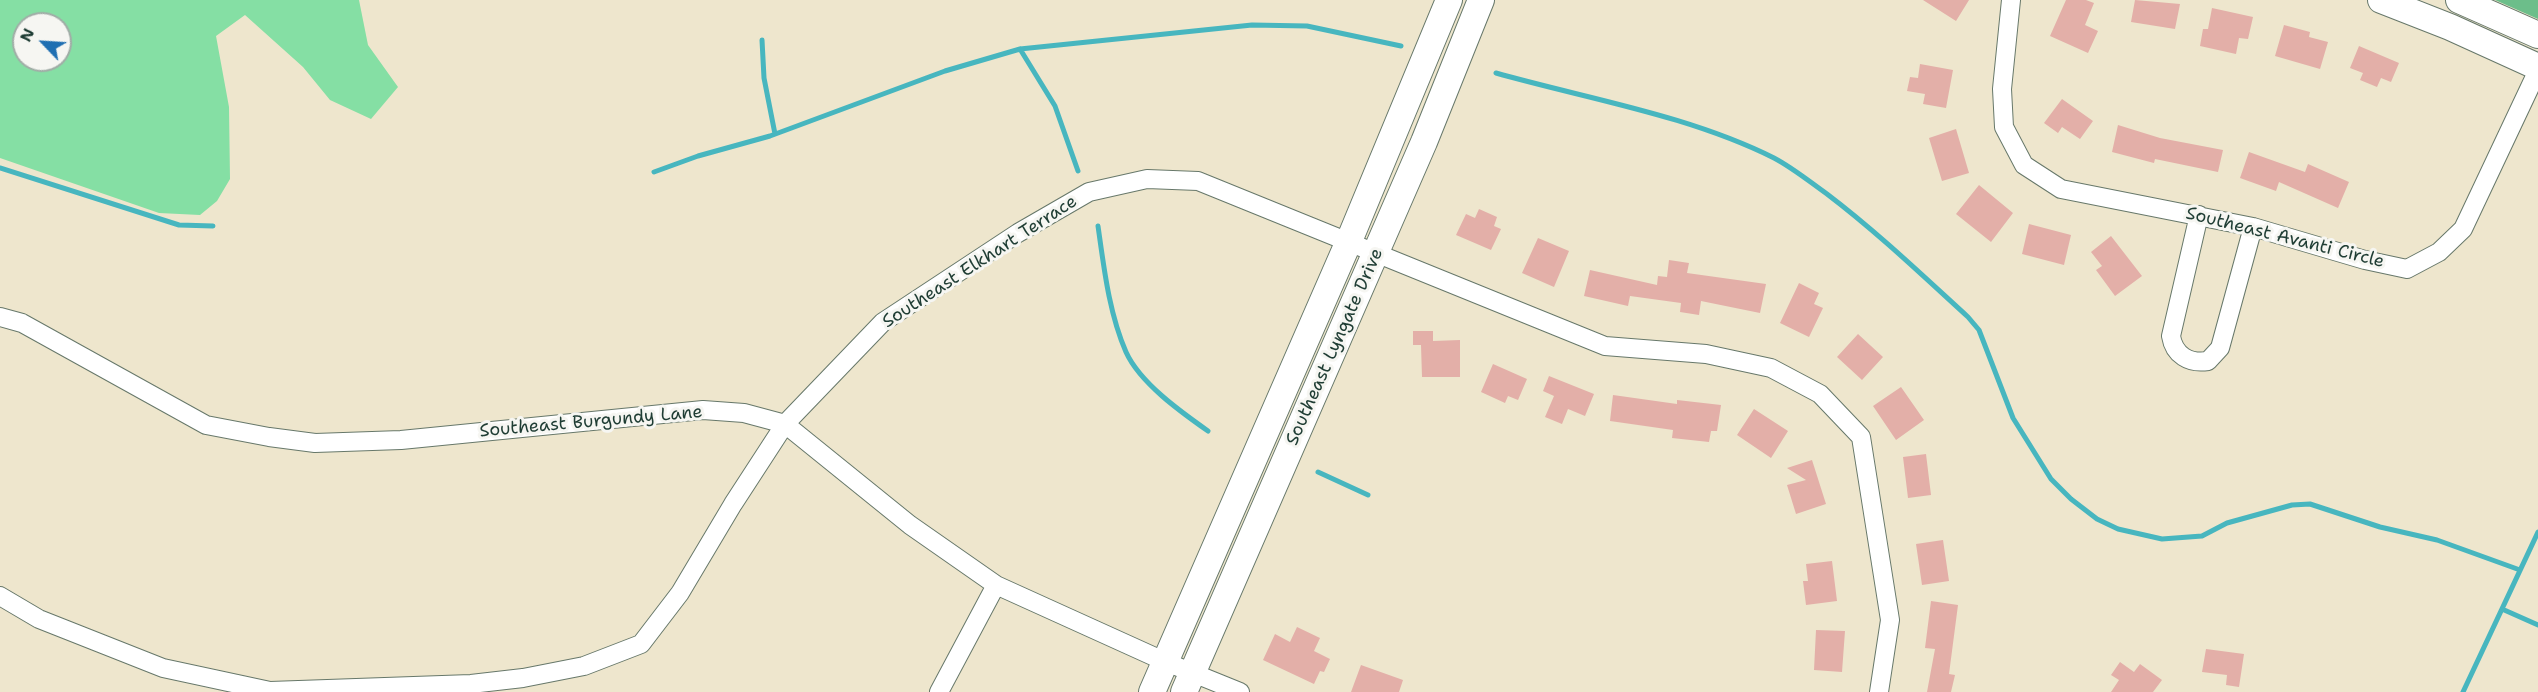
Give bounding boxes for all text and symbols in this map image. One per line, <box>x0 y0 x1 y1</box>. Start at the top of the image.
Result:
north arrow <box>12 12 72 72</box>
text: N <box>15 25 39 45</box>
street label: Southeast Elkhart Terrace <box>879 191 1081 333</box>
street label: Southeast Avanti Circle <box>2184 203 2386 273</box>
street label: Southeast Lyngate Drive <box>1282 245 1388 449</box>
street label: Southeast Burgundy Lane <box>479 401 703 443</box>

